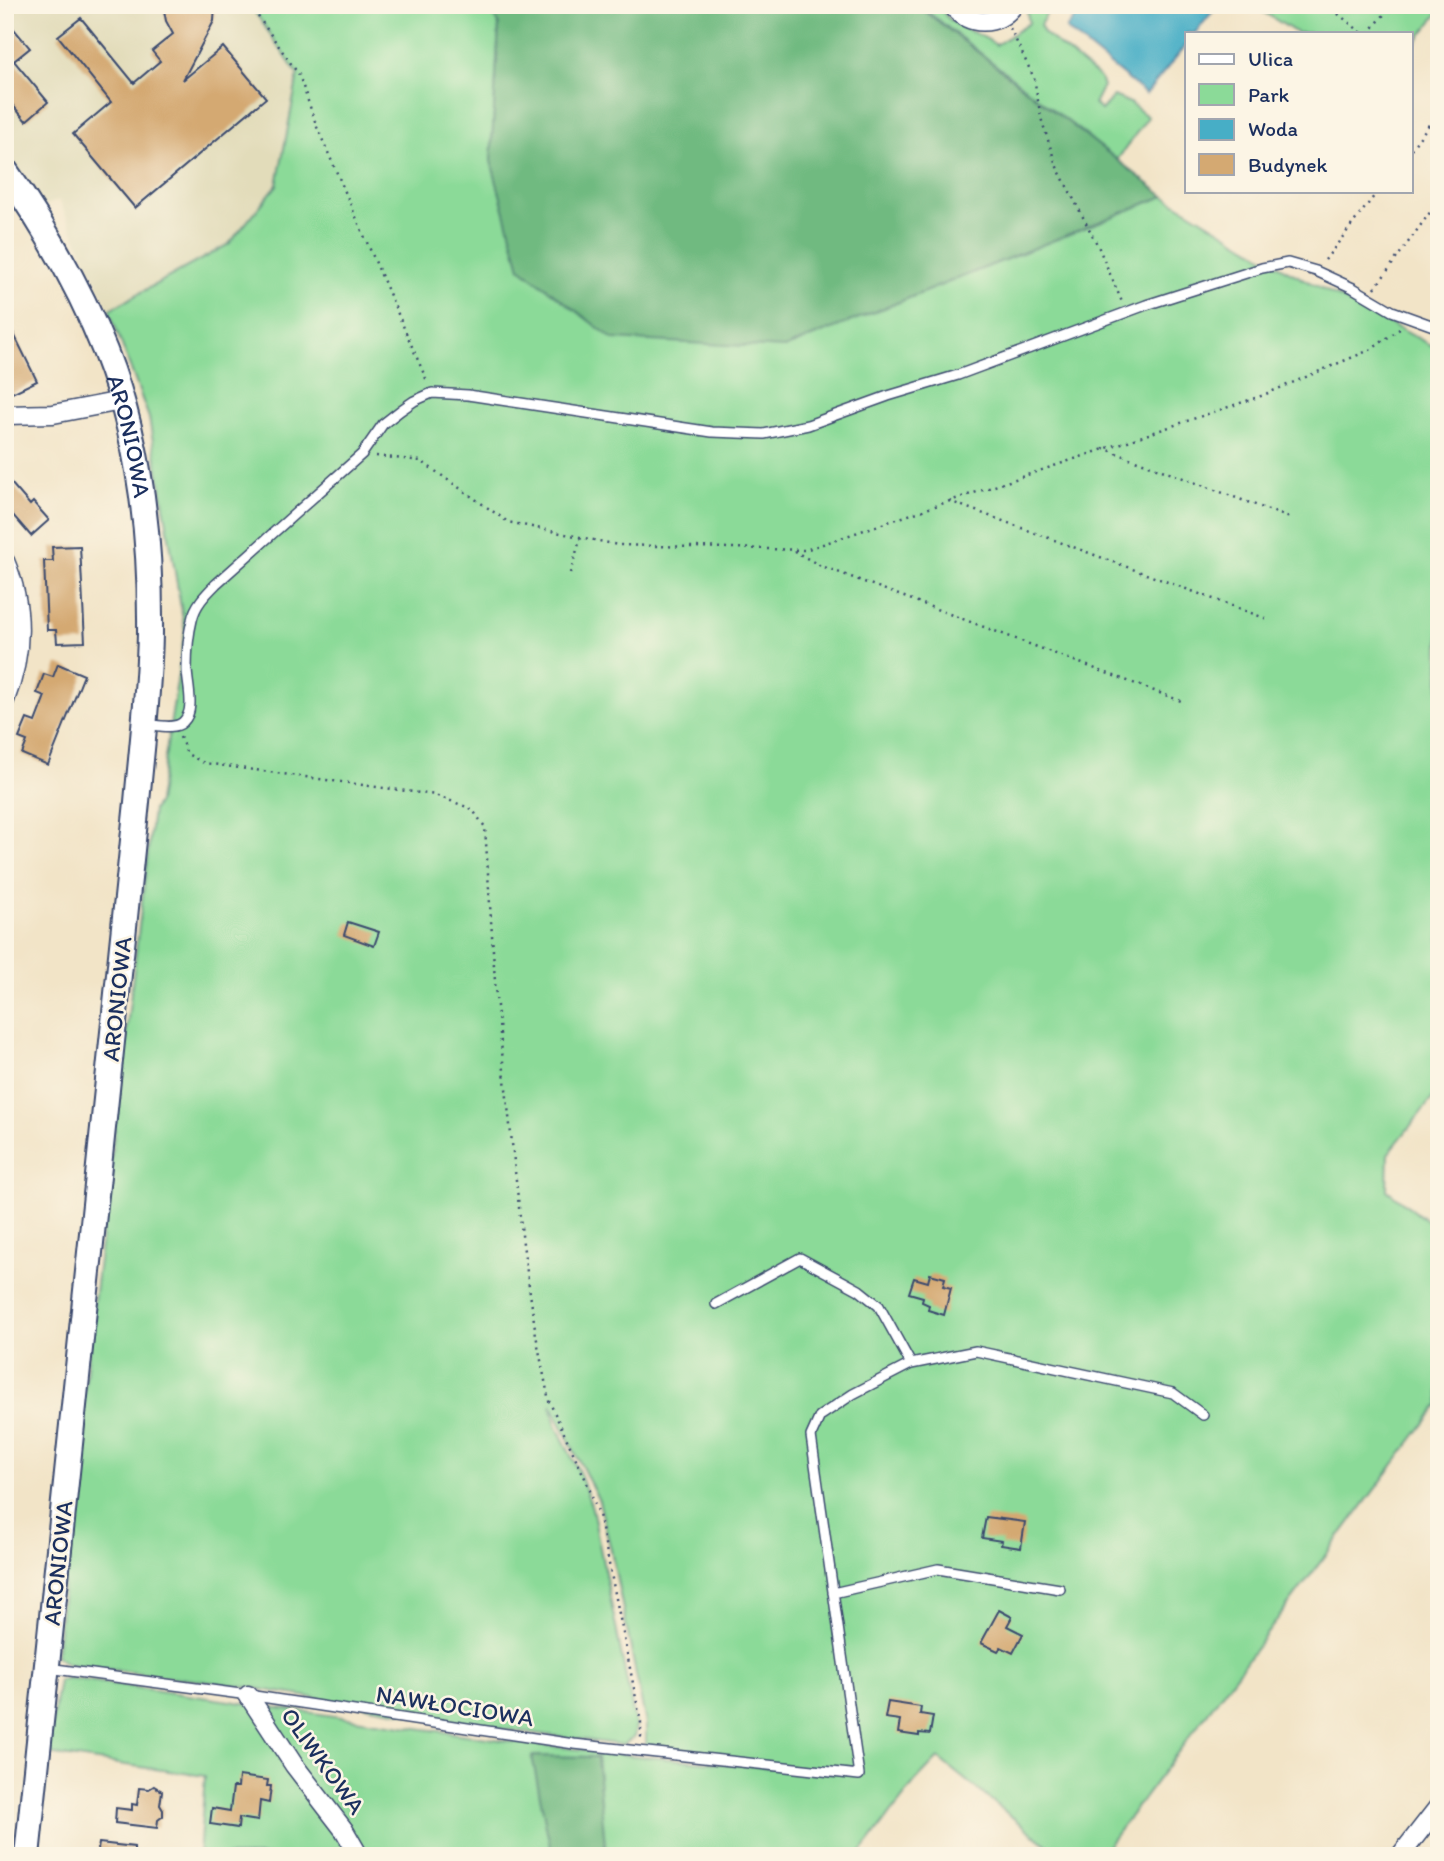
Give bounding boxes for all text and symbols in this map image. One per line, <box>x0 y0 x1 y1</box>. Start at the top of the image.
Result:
legend <box>1185 32 1412 192</box>
text: Ulica <box>1248 46 1293 71</box>
text: Park <box>1248 82 1290 107</box>
text: Woda <box>1248 116 1298 141</box>
text: Budynek <box>1248 152 1328 177</box>
street label: ARONIOWA <box>101 371 157 500</box>
street label: ARONIOWA <box>96 935 137 1063</box>
street label: ARONIOWA <box>37 1499 78 1627</box>
street label: NAWŁOCIOWA <box>374 1679 536 1732</box>
street label: OLIWKOWA <box>275 1702 372 1820</box>

